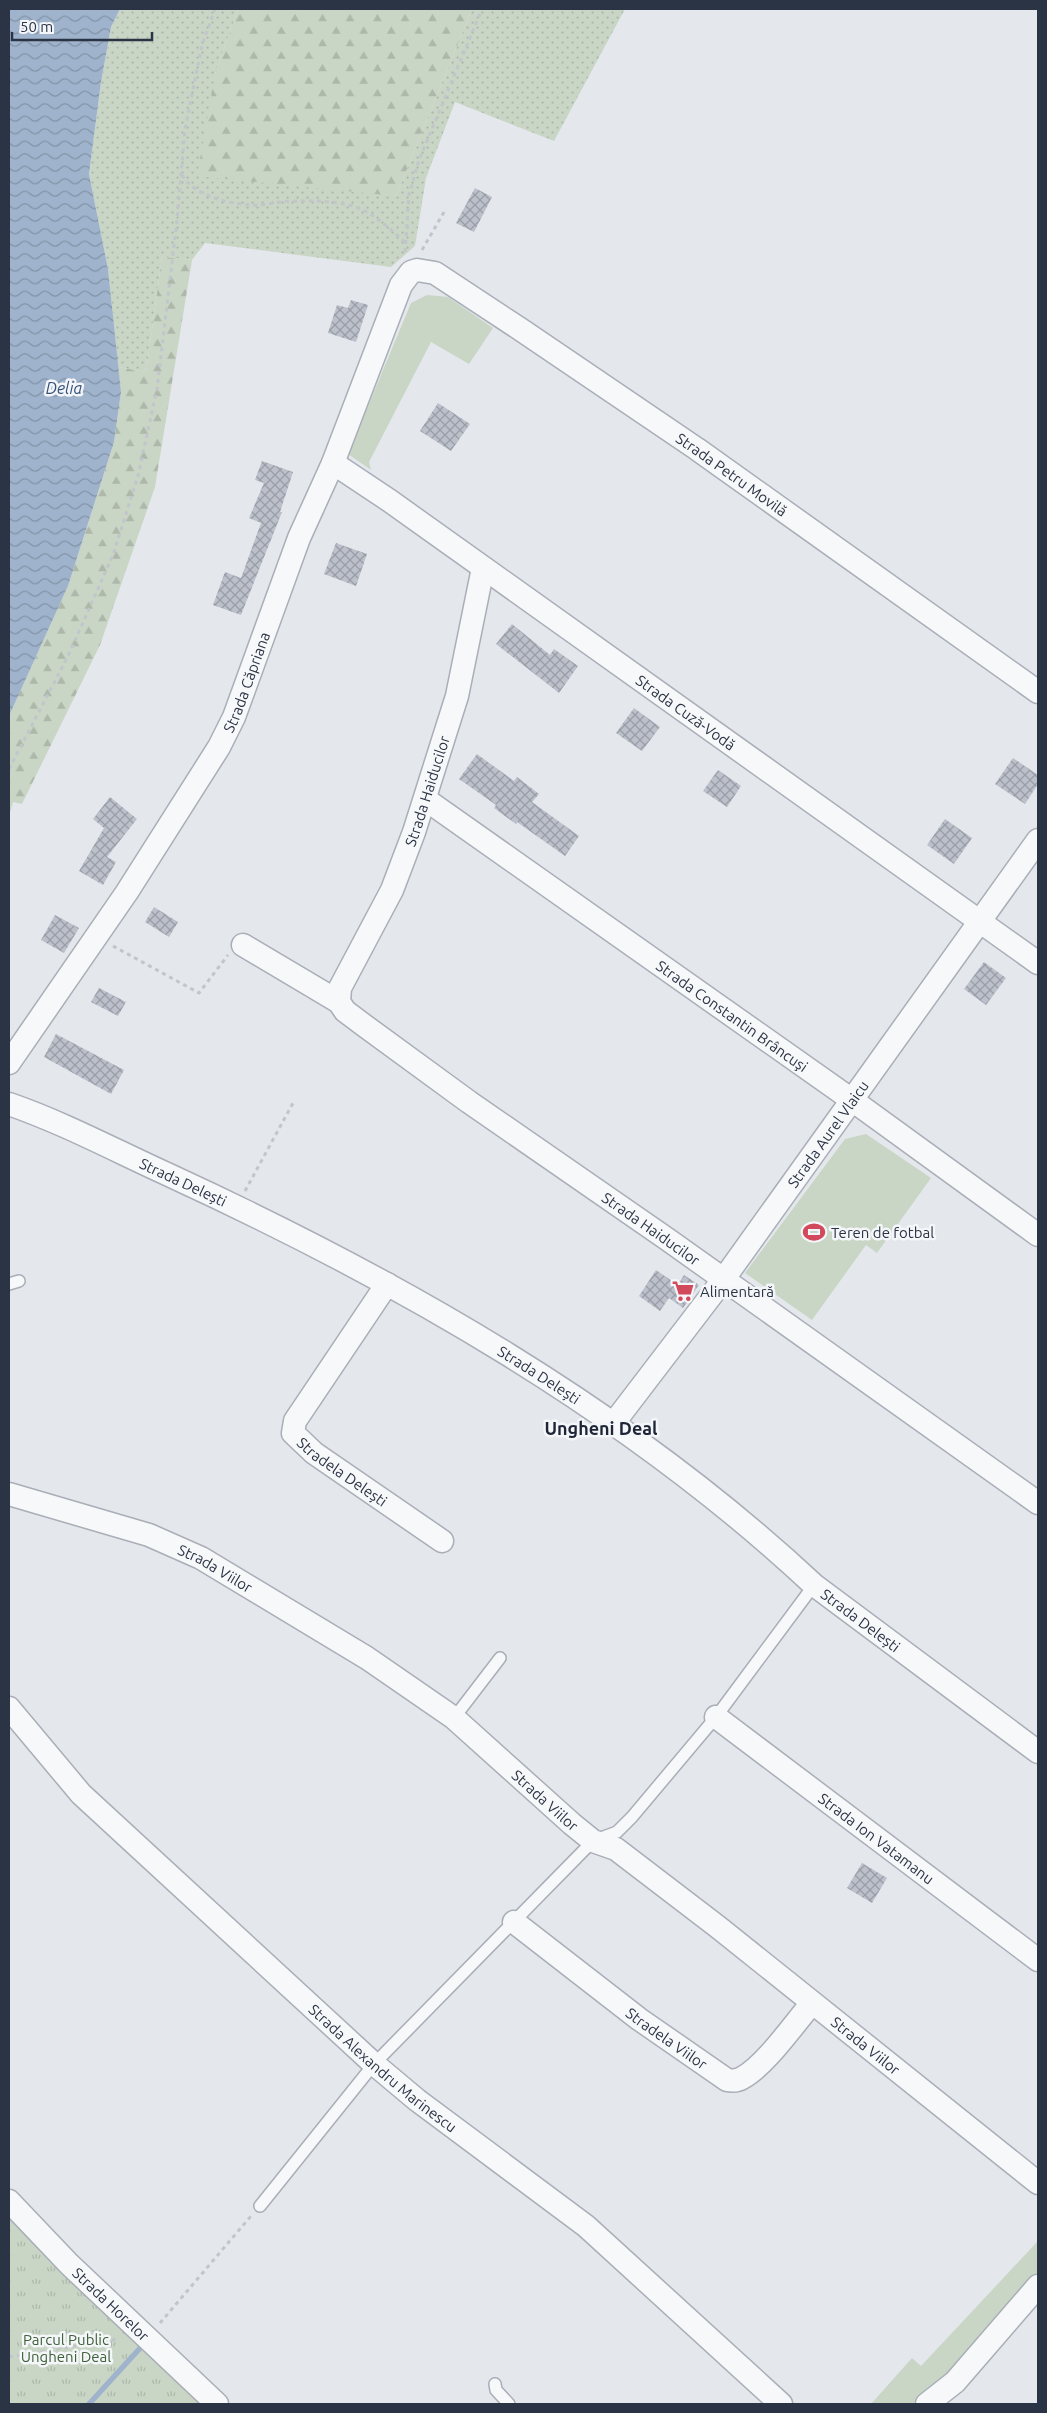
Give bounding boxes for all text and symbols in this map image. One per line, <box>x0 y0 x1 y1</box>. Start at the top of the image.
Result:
scale bar <box>12 10 152 42</box>
text: 50 m <box>20 18 53 35</box>
water label: Delia <box>46 379 83 397</box>
street label: Strada Petru Movilă <box>673 429 791 519</box>
street label: Strada Căpriana <box>219 629 273 735</box>
street label: Strada Cuză-Vodă <box>633 671 739 753</box>
street label: Strada Haiducilor <box>401 733 453 849</box>
street label: Strada Constantin Brâncuşi <box>653 957 811 1075</box>
street label: Strada Aurel Vlaicu <box>784 1077 872 1190</box>
street label: Strada Delești <box>137 1154 230 1209</box>
street label: Strada Haiducilor <box>599 1188 704 1269</box>
sports icon: Teren de fotbal <box>801 1219 827 1245</box>
place label: Teren de fotbal <box>831 1224 934 1241</box>
supermarket icon: Alimentară <box>670 1278 696 1304</box>
place label: Alimentară <box>700 1283 774 1300</box>
street label: Strada Delești <box>495 1342 584 1407</box>
district label: Ungheni Deal <box>544 1418 658 1438</box>
street label: Stradela Delești <box>294 1433 391 1509</box>
street label: Strada Viilor <box>175 1540 256 1596</box>
street label: Strada Delești <box>818 1585 904 1655</box>
street label: Strada Viilor <box>509 1766 582 1834</box>
street label: Strada Ion Vatamanu <box>815 1789 938 1887</box>
street label: Strada Alexandru Marinescu <box>306 2000 460 2135</box>
street label: Stradela Viilor <box>623 2004 711 2072</box>
street label: Strada Viilor <box>828 2013 904 2078</box>
street label: Strada Horelor <box>69 2264 153 2344</box>
park label: Parcul Public Ungheni Deal <box>21 2331 111 2365</box>

